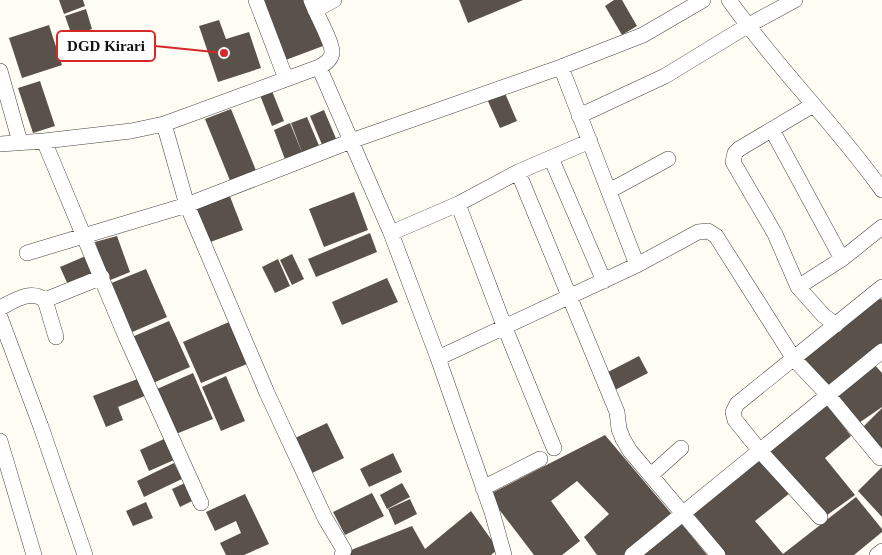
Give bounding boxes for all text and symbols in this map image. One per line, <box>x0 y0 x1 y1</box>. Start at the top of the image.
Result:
callout: DGD Kirari <box>57 31 155 61</box>
text: DGD Kirari <box>67 38 145 54</box>

